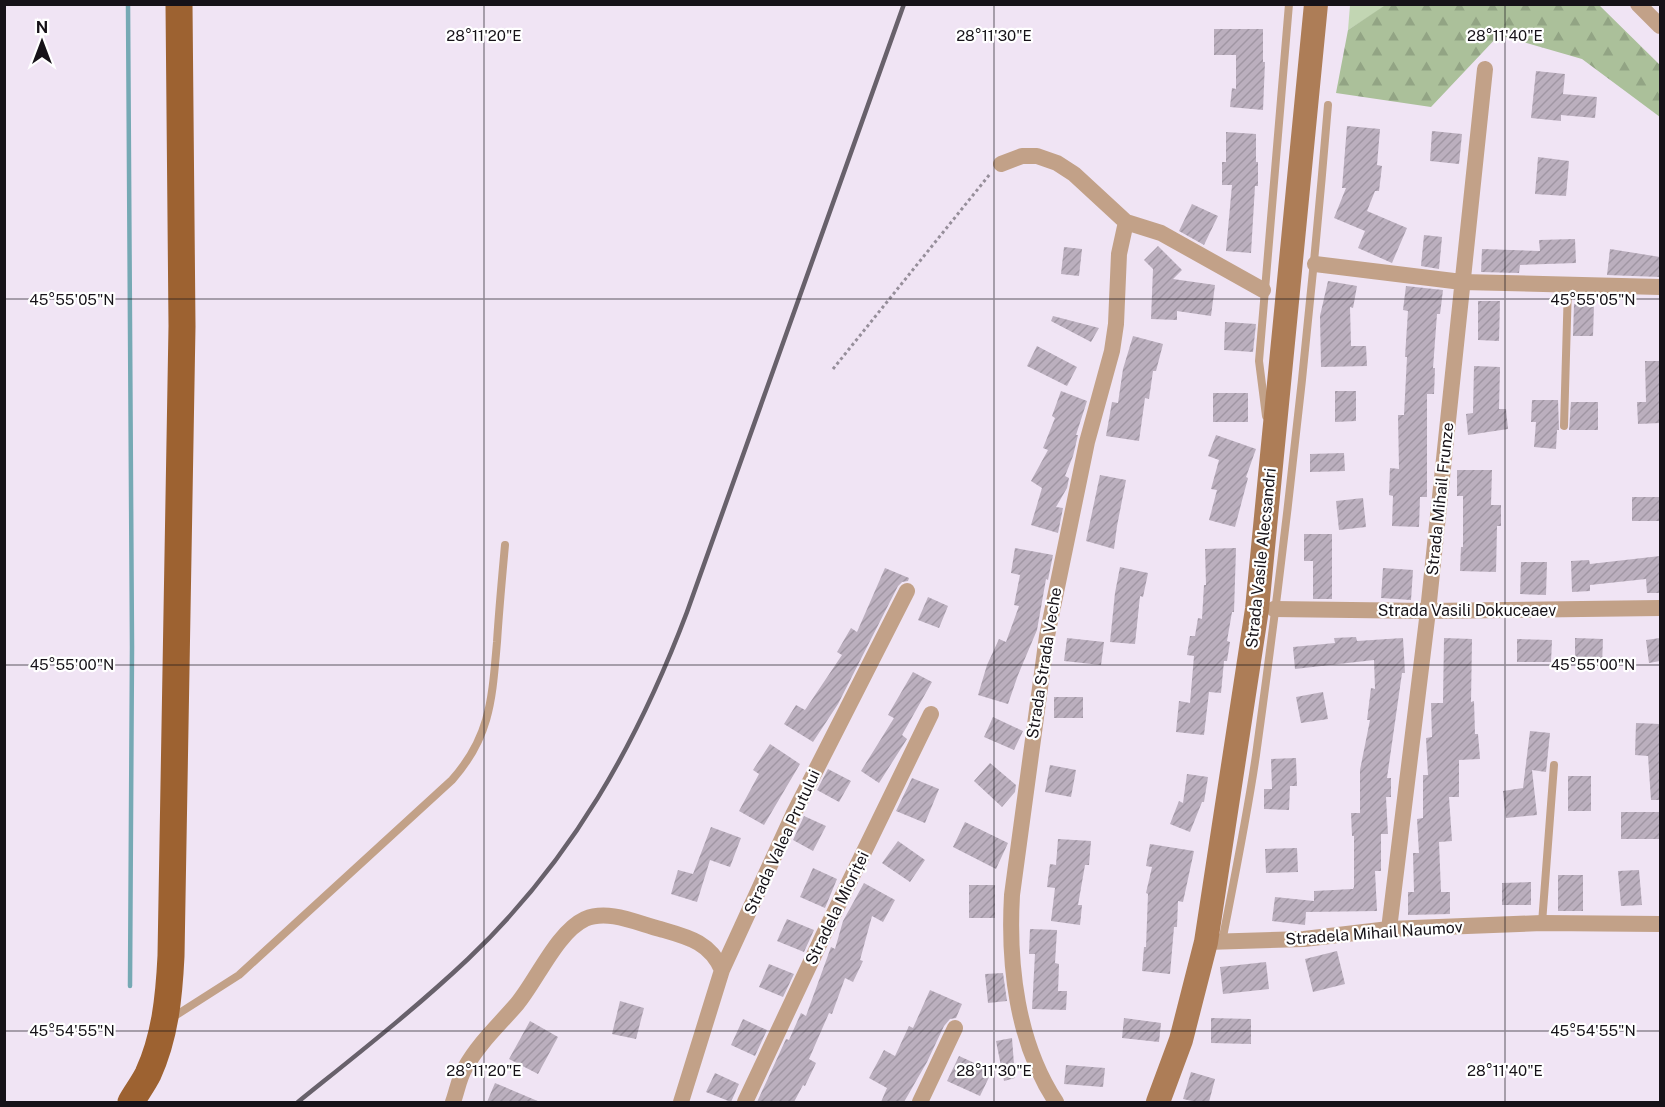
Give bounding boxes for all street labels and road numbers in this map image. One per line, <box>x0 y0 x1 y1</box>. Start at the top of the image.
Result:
street label: Strada Mihail Frunze <box>1423 421 1457 577</box>
street label: Strada Vasile Alecsandri <box>1242 467 1280 649</box>
street label: Strada Strada Veche <box>1023 586 1065 740</box>
street label: Strada Vasili Dokuceaev <box>1378 601 1556 620</box>
street label: Strada Valea Prutului <box>740 767 824 917</box>
street label: Stradela Mioriței <box>801 848 873 968</box>
street label: Stradela Mihail Naumov <box>1285 917 1463 949</box>

